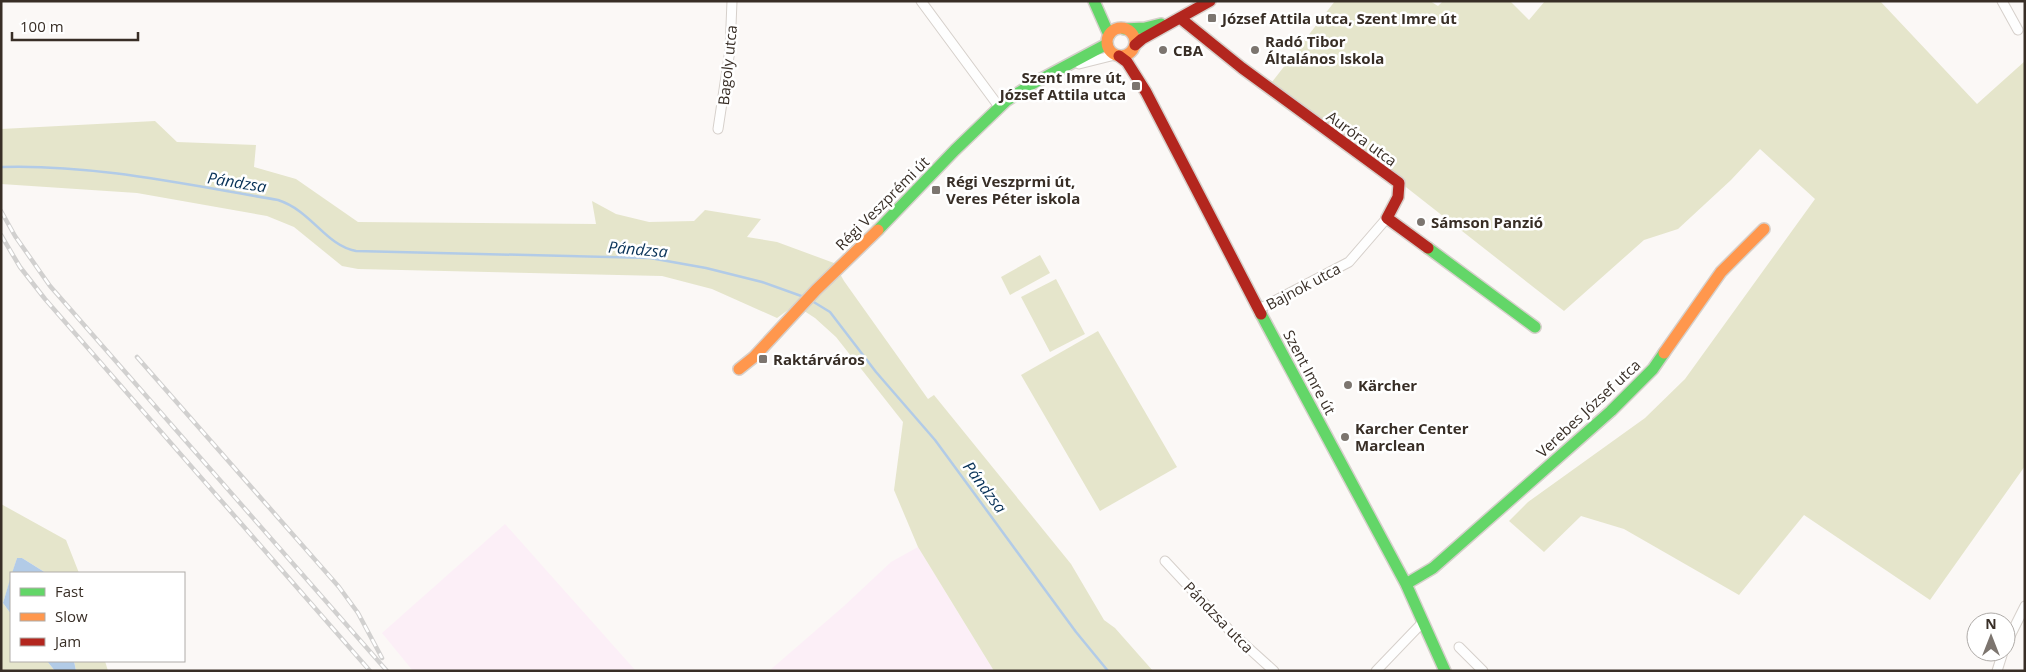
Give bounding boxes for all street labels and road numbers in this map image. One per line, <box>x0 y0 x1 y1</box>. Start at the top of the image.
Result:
street label: Bagoly utca <box>713 24 741 106</box>
street label: Auróra utca <box>1323 106 1401 170</box>
street label: Régi Veszprémi út <box>831 152 933 254</box>
street label: Bajnok utca <box>1262 258 1344 314</box>
street label: Szent Imre út <box>1279 326 1341 418</box>
street label: Verebes József utca <box>1532 355 1644 461</box>
street label: Pándzsa utca <box>1180 577 1258 657</box>

